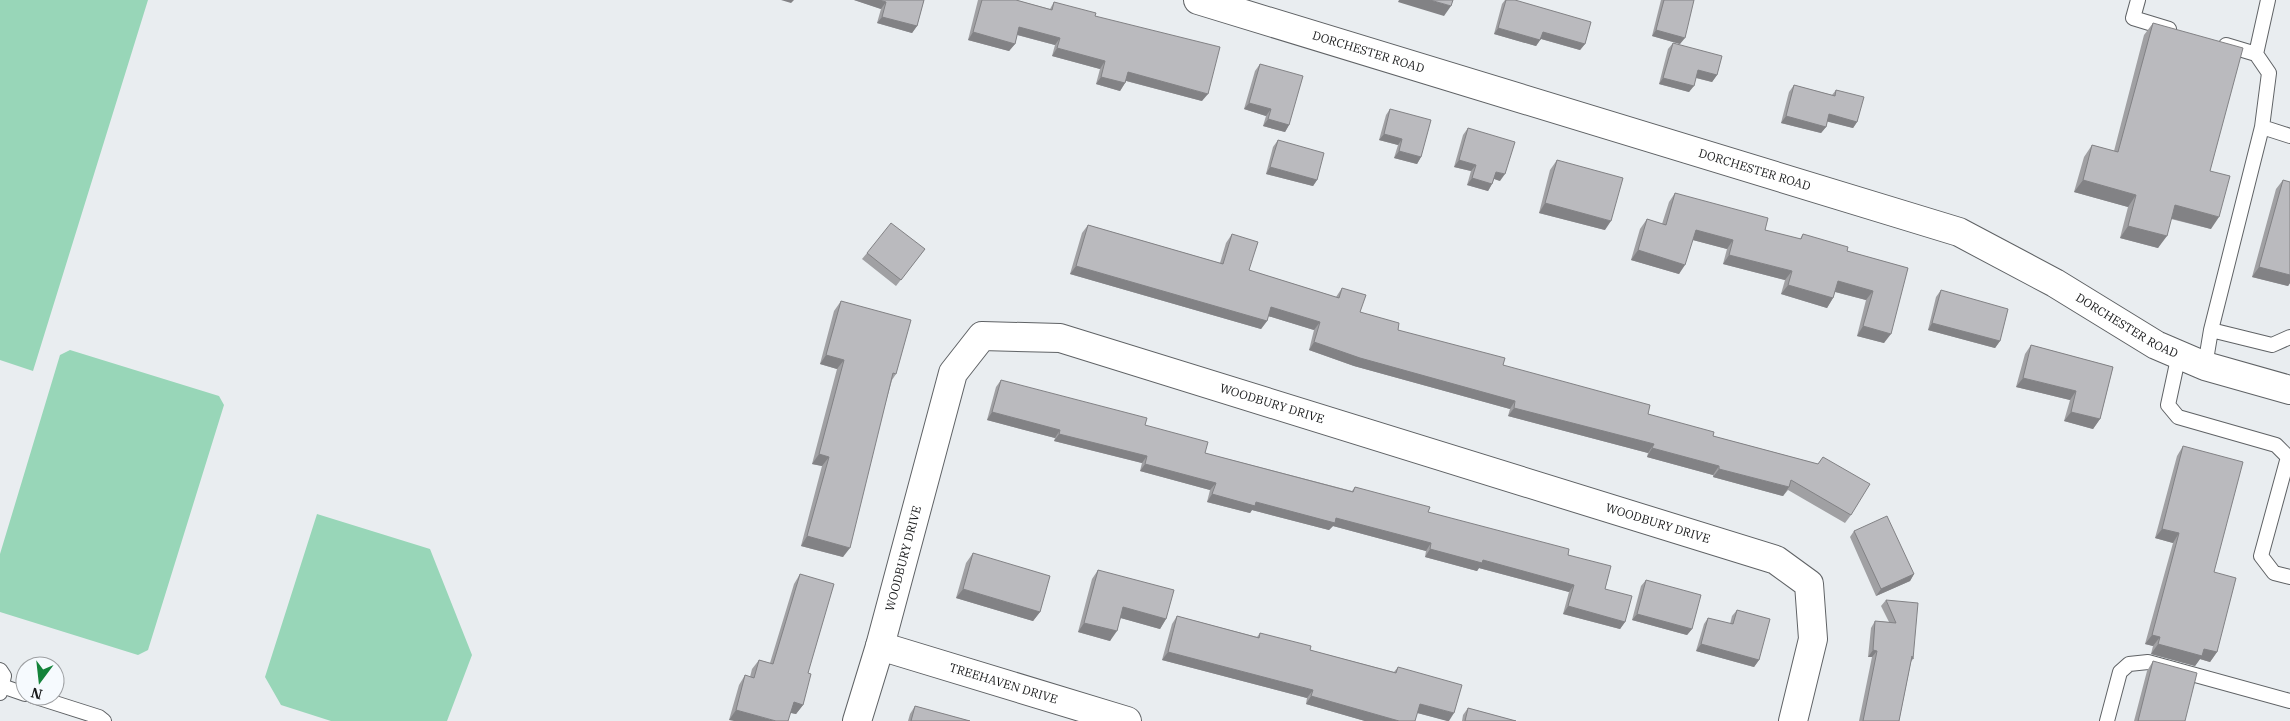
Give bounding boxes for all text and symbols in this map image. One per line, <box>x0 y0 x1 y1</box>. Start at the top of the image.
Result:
street label: DORCHESTER ROAD <box>1311 27 1426 76</box>
street label: DORCHESTER ROAD <box>1697 145 1813 193</box>
street label: DORCHESTER ROAD <box>2073 290 2181 361</box>
street label: WOODBURY DRIVE <box>1218 380 1326 426</box>
street label: WOODBURY DRIVE <box>1604 500 1712 546</box>
street label: WOODBURY DRIVE <box>882 504 924 613</box>
north arrow <box>15 656 65 706</box>
street label: TREEHAVEN DRIVE <box>948 659 1060 707</box>
text: N <box>29 683 44 704</box>

